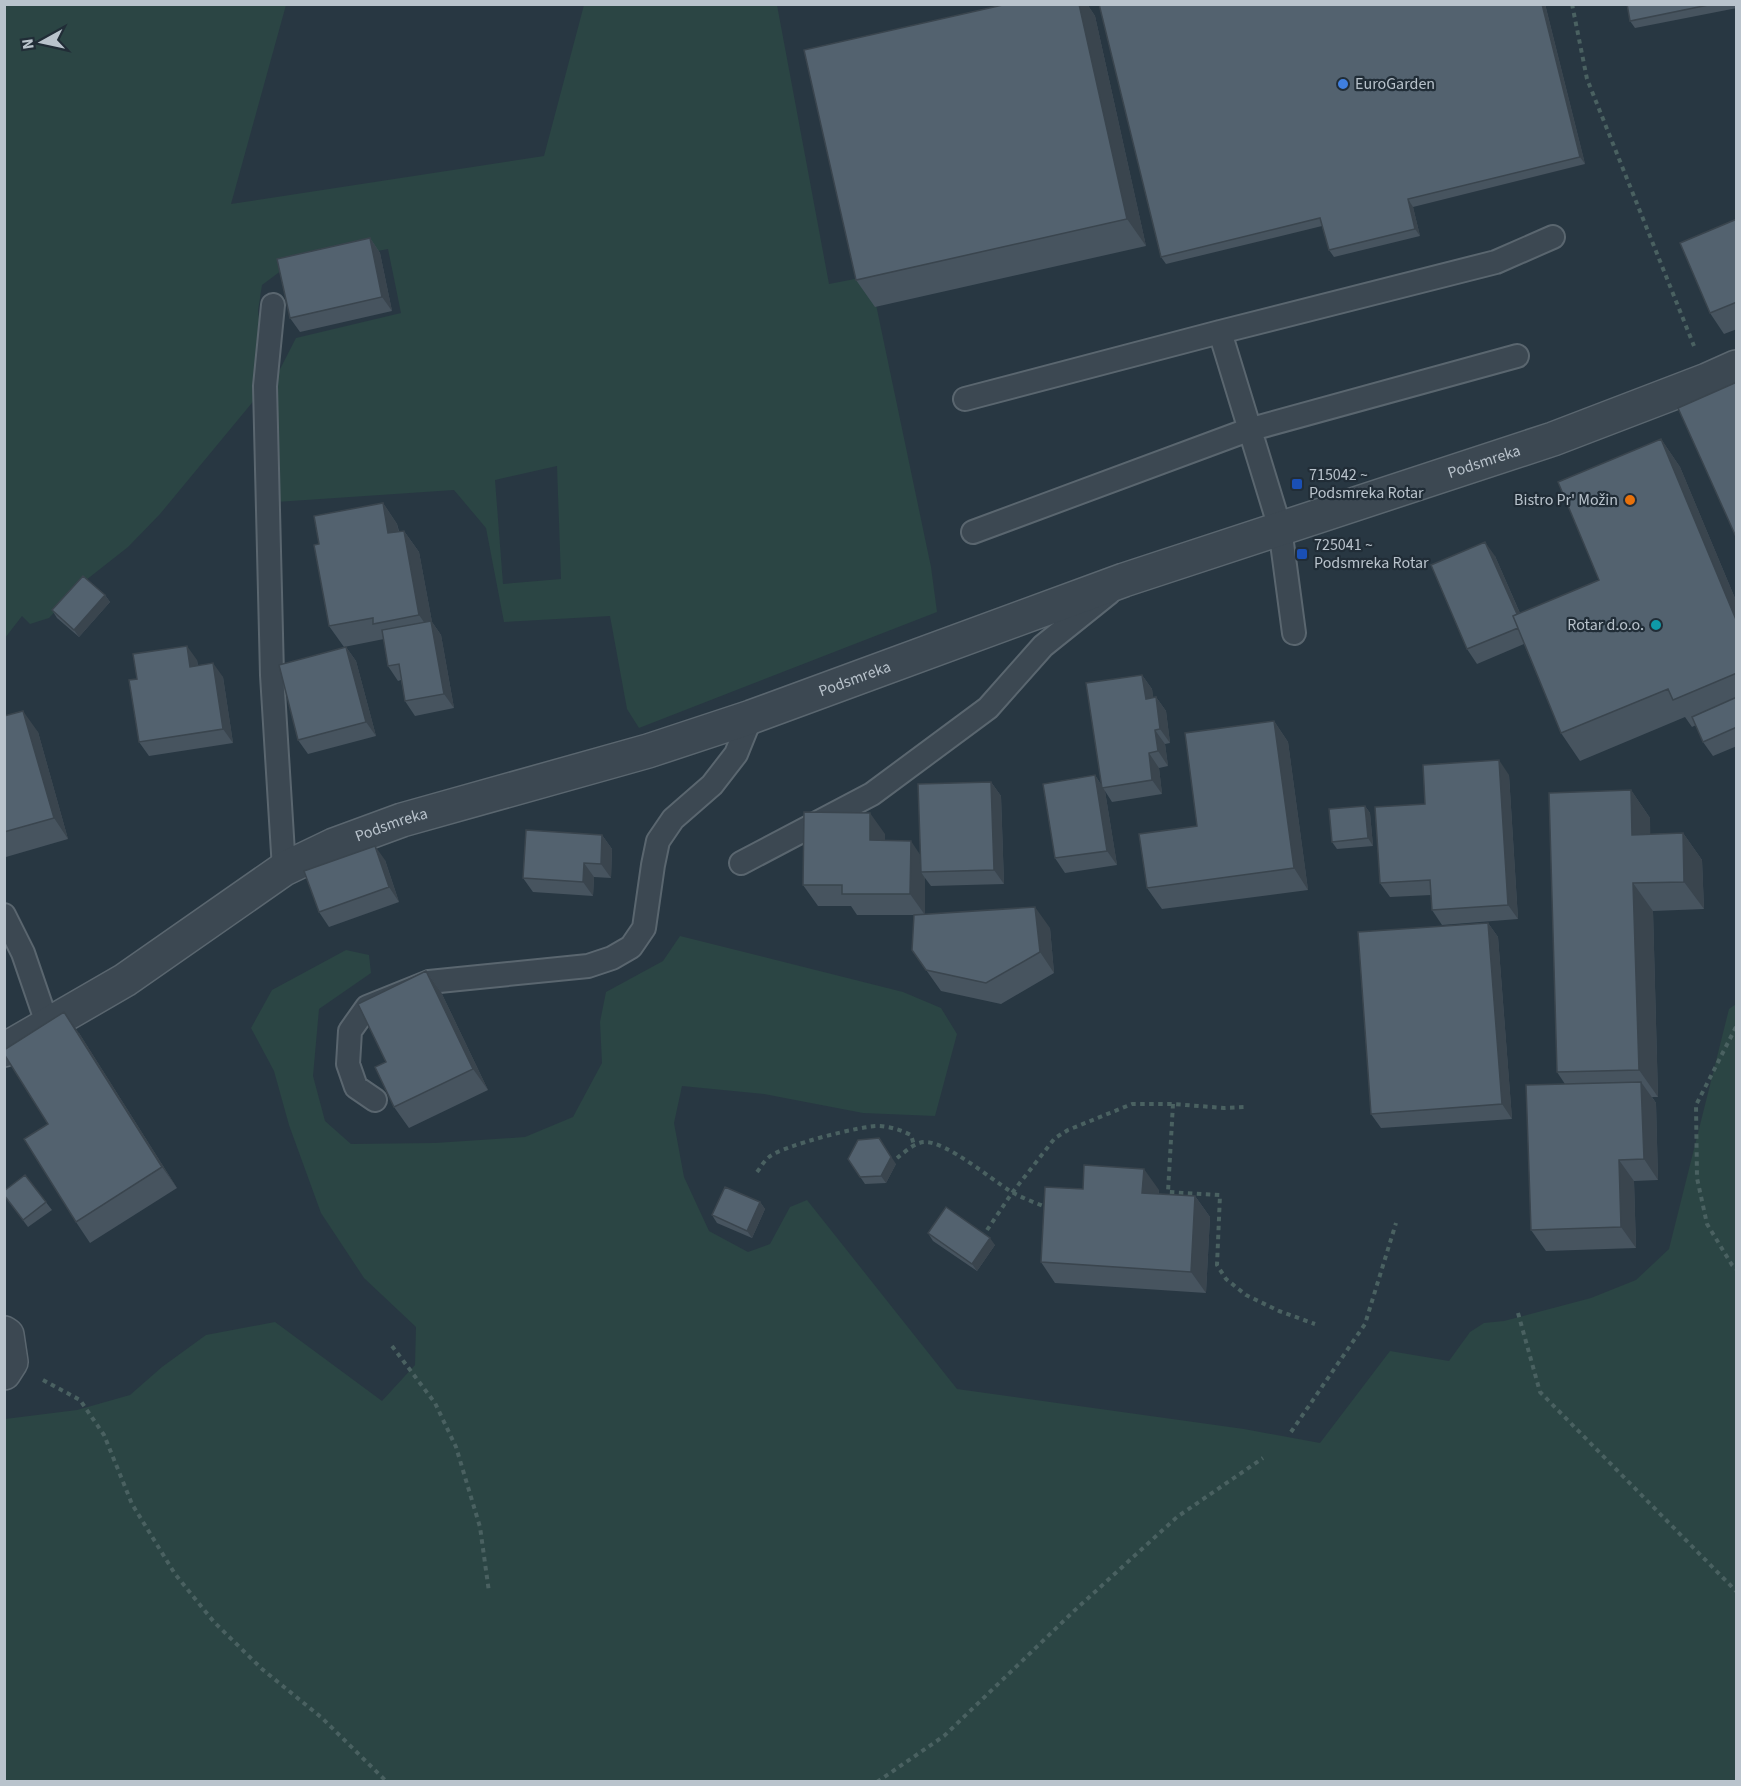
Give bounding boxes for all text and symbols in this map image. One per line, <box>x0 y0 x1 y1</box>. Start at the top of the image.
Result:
north arrow <box>12 12 72 72</box>
text: N <box>17 37 40 51</box>
place label: EuroGarden <box>1355 73 1435 95</box>
marker: EuroGarden <box>1336 77 1350 91</box>
street label: Podsmreka <box>1445 439 1523 484</box>
place label: 715042 ~ Podsmreka Rotar <box>1309 464 1424 504</box>
marker: 715042 ~ Podsmreka Rotar <box>1290 477 1304 491</box>
place label: Bistro Pr' Možin <box>1514 489 1618 511</box>
marker: Bistro Pr' Možin <box>1623 493 1637 507</box>
place label: 725041 ~ Podsmreka Rotar <box>1314 534 1429 574</box>
marker: 725041 ~ Podsmreka Rotar <box>1295 547 1309 561</box>
place label: Rotar d.o.o. <box>1567 614 1644 636</box>
marker: Rotar d.o.o. <box>1649 618 1663 632</box>
street label: Podsmreka <box>815 656 894 702</box>
street label: Podsmreka <box>352 802 430 847</box>

